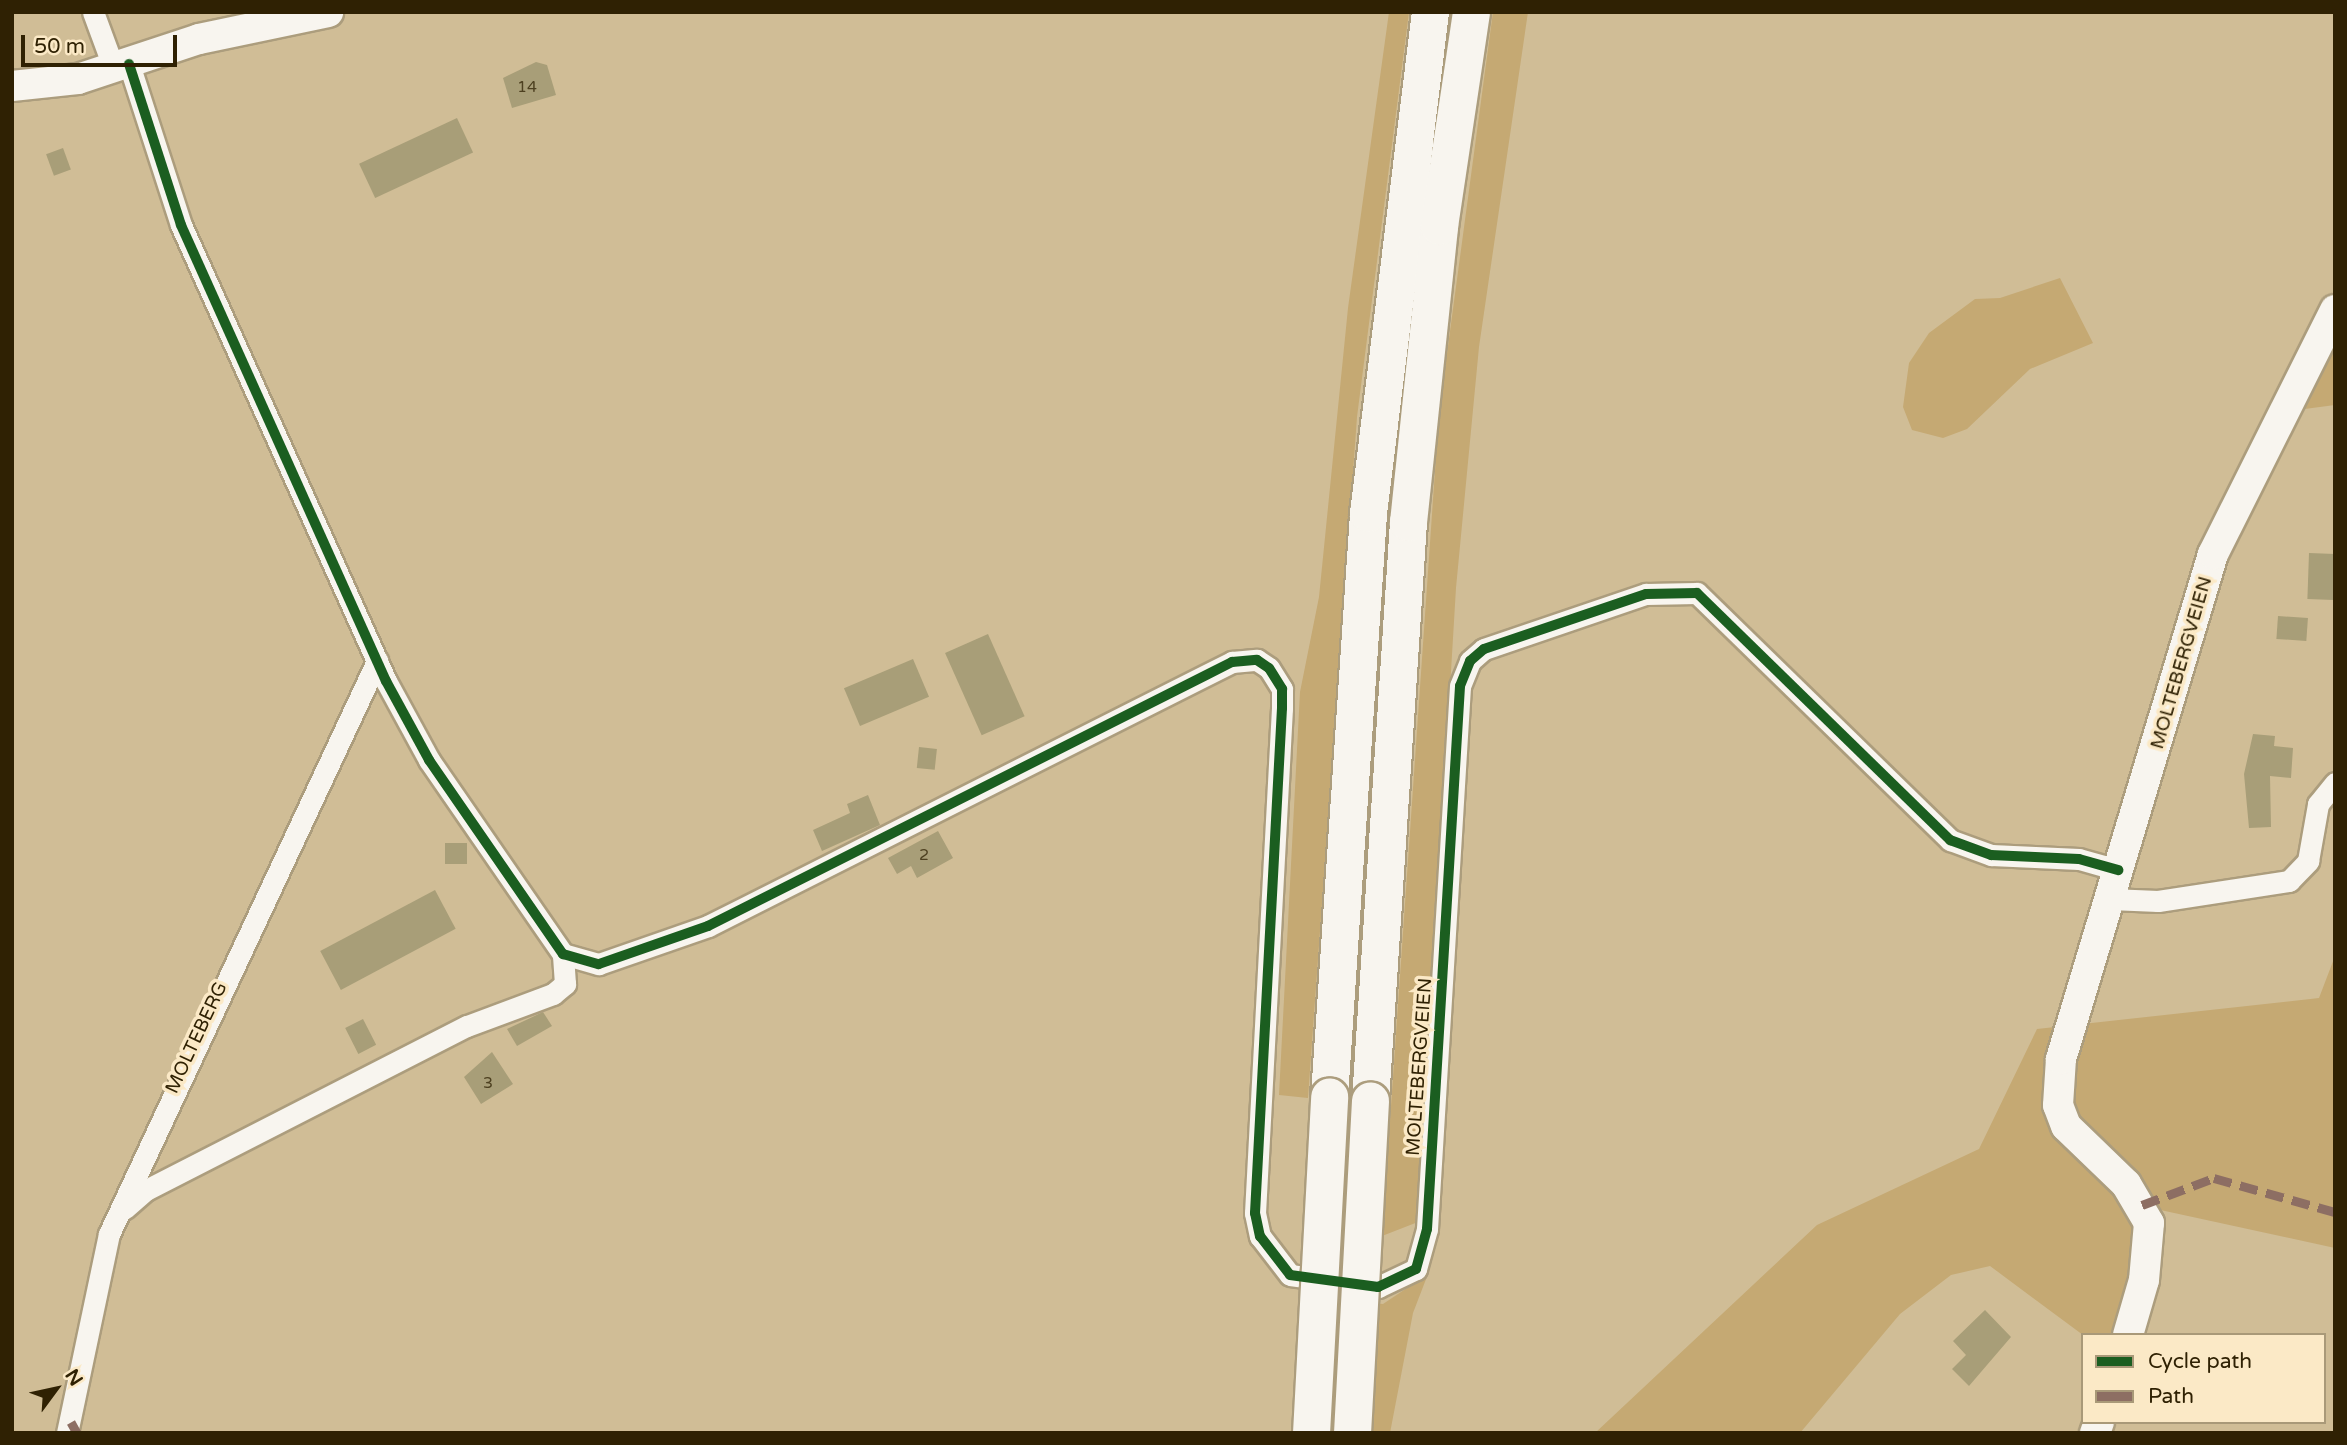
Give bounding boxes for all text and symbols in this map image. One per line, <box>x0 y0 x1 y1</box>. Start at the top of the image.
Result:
scale bar <box>24 21 180 65</box>
text: 50 m <box>34 34 85 59</box>
house number: 14 <box>517 77 537 97</box>
street label: MOLTEBERGVEIEN <box>2146 574 2218 752</box>
house number: 2 <box>919 845 929 865</box>
street label: MOLTEBERGVEIEN <box>1402 977 1438 1157</box>
street label: MOLTEBERG <box>161 979 233 1097</box>
house number: 3 <box>483 1073 493 1093</box>
legend <box>2081 1333 2326 1424</box>
text: Cycle path <box>2148 1349 2252 1374</box>
north arrow <box>21 1354 91 1424</box>
text: N <box>60 1365 87 1390</box>
text: Path <box>2148 1384 2194 1409</box>

